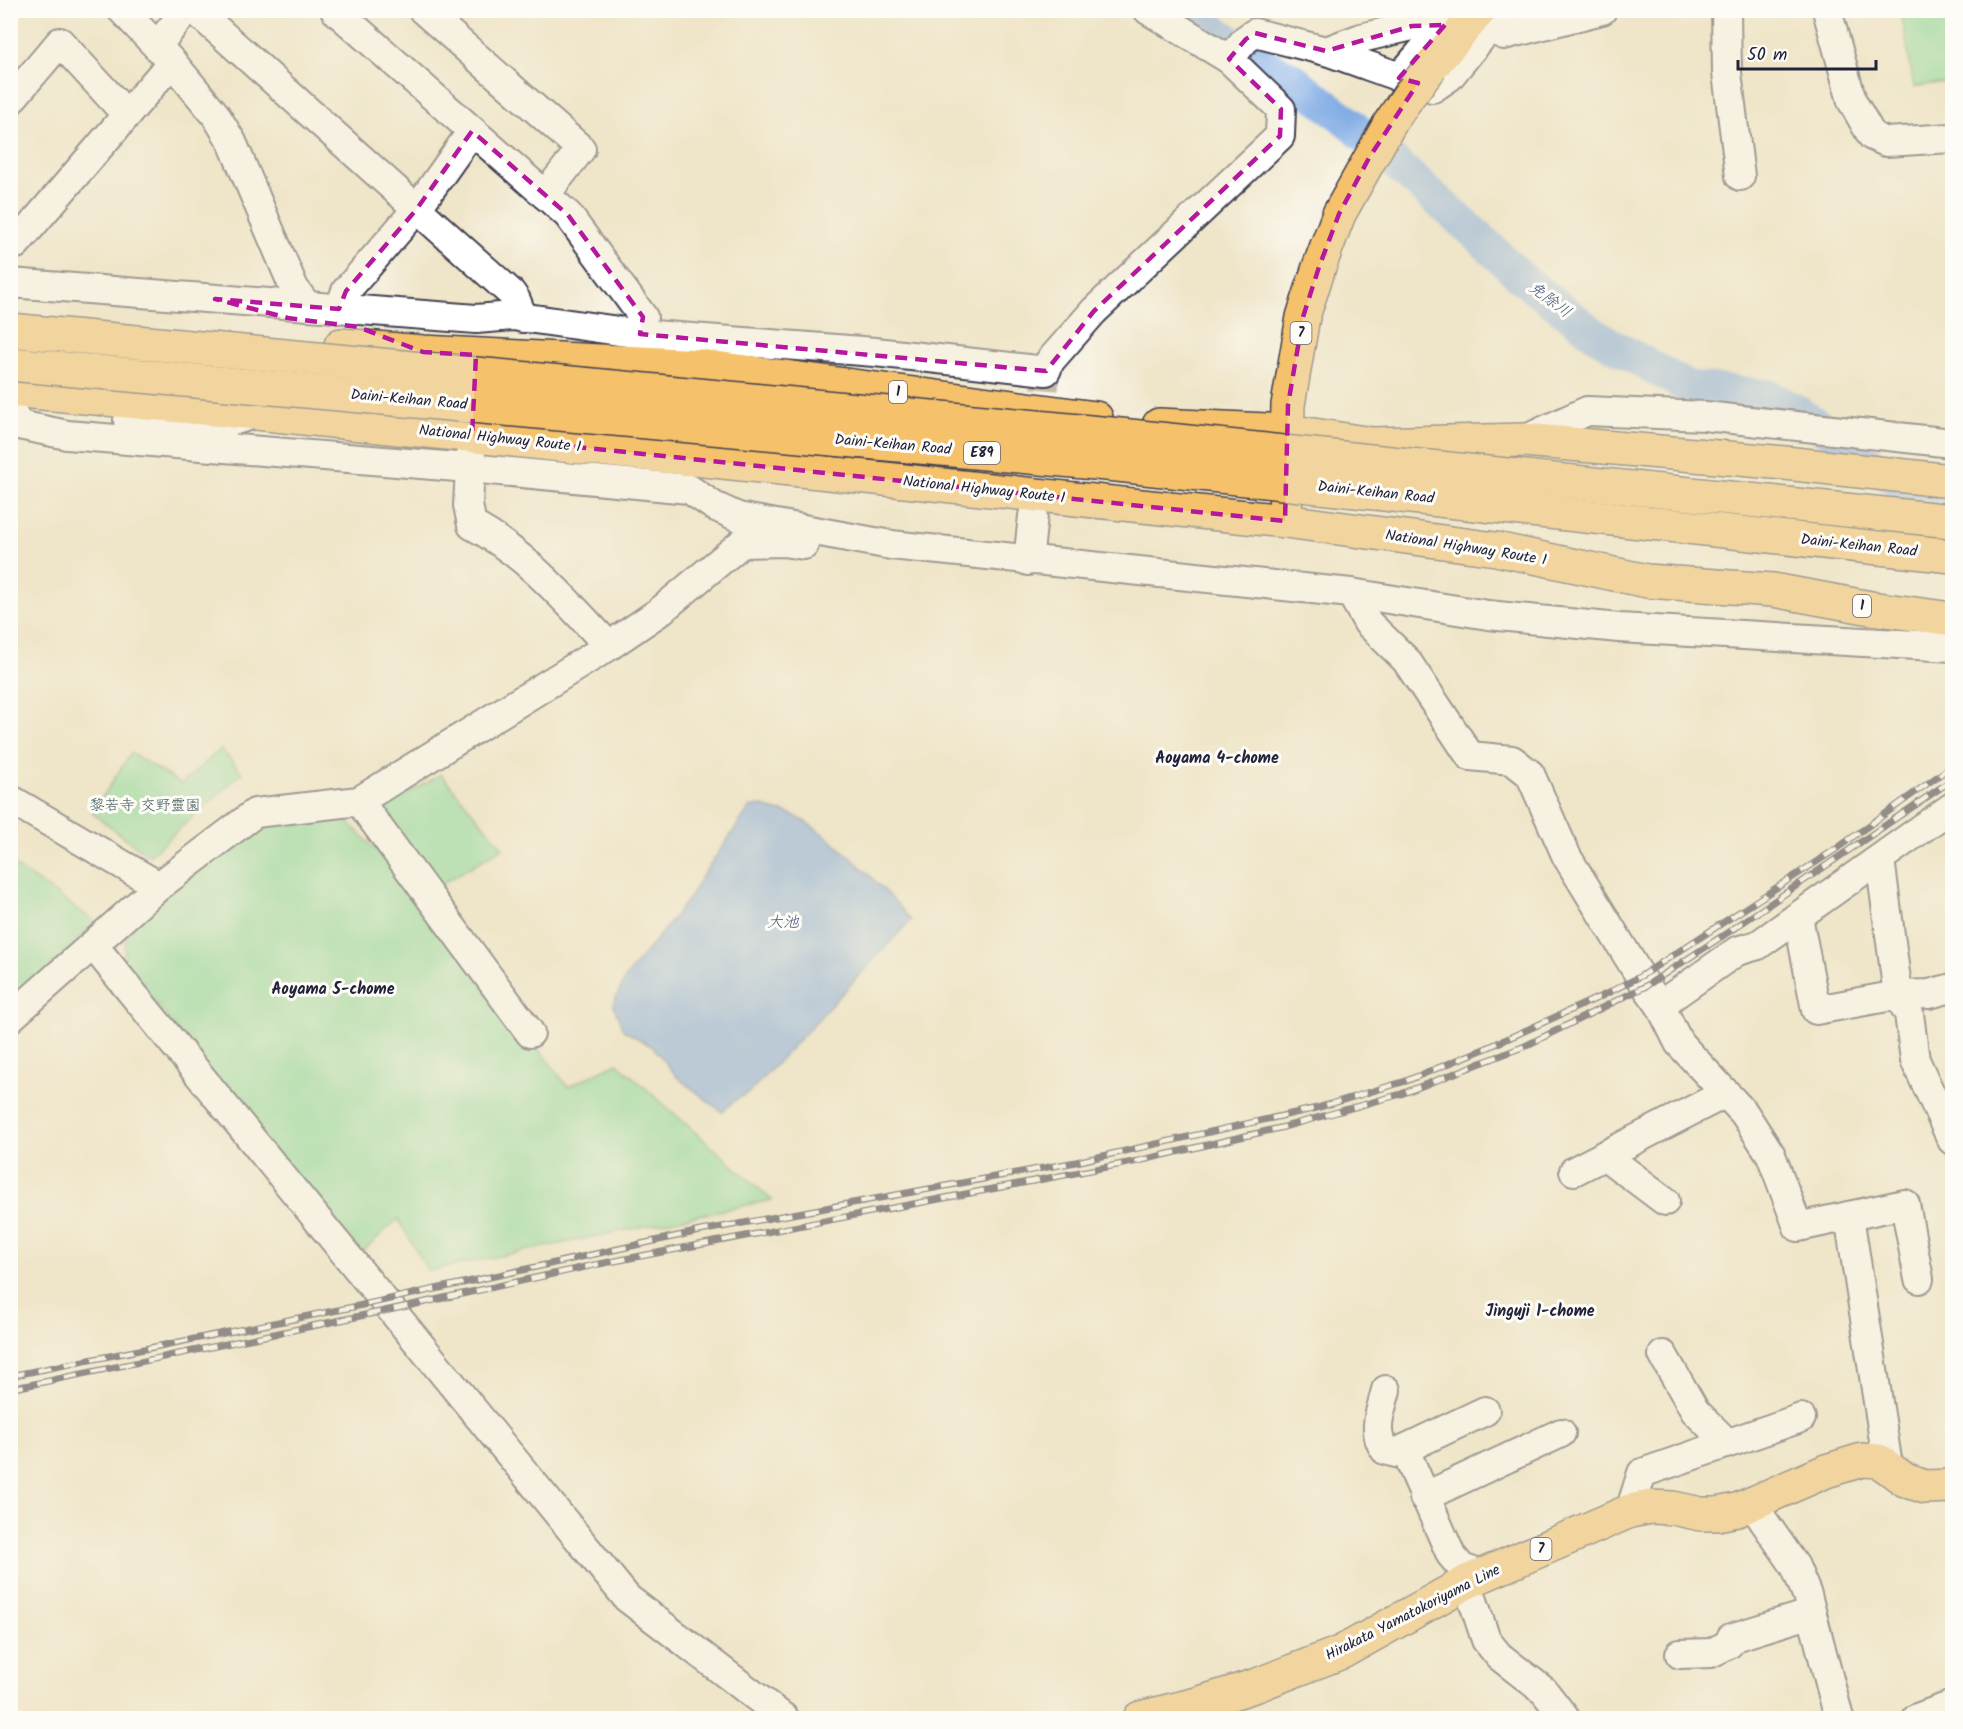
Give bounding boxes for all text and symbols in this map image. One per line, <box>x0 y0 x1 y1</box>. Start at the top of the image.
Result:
scale bar <box>1738 33 1876 71</box>
text: 50 m <box>1747 41 1787 70</box>
water label: 免除川 <box>1523 276 1577 324</box>
road number: 7 <box>1290 322 1312 344</box>
road number: 1 <box>889 381 907 403</box>
street label: Daini-Keihan Road <box>350 383 469 417</box>
street label: National Highway Route 1 <box>418 419 583 459</box>
street label: Daini-Keihan Road <box>834 428 953 462</box>
road number: E89 <box>964 442 1000 464</box>
street label: National Highway Route 1 <box>902 470 1067 510</box>
street label: Daini-Keihan Road <box>1317 475 1436 511</box>
street label: National Highway Route 1 <box>1384 523 1549 573</box>
street label: Daini-Keihan Road <box>1800 528 1919 564</box>
road number: 1 <box>1853 595 1871 617</box>
district label: Aoyama 4-chome <box>1155 746 1279 771</box>
park label: 黎若寺 交野靈園 <box>89 794 201 818</box>
water label: 大池 <box>767 910 800 935</box>
district label: Aoyama 5-chome <box>272 977 395 1002</box>
district label: Jinguji 1-chome <box>1485 1299 1595 1324</box>
road number: 7 <box>1530 1538 1552 1560</box>
street label: Hirakata Yamatokoriyama Line <box>1321 1558 1505 1668</box>

